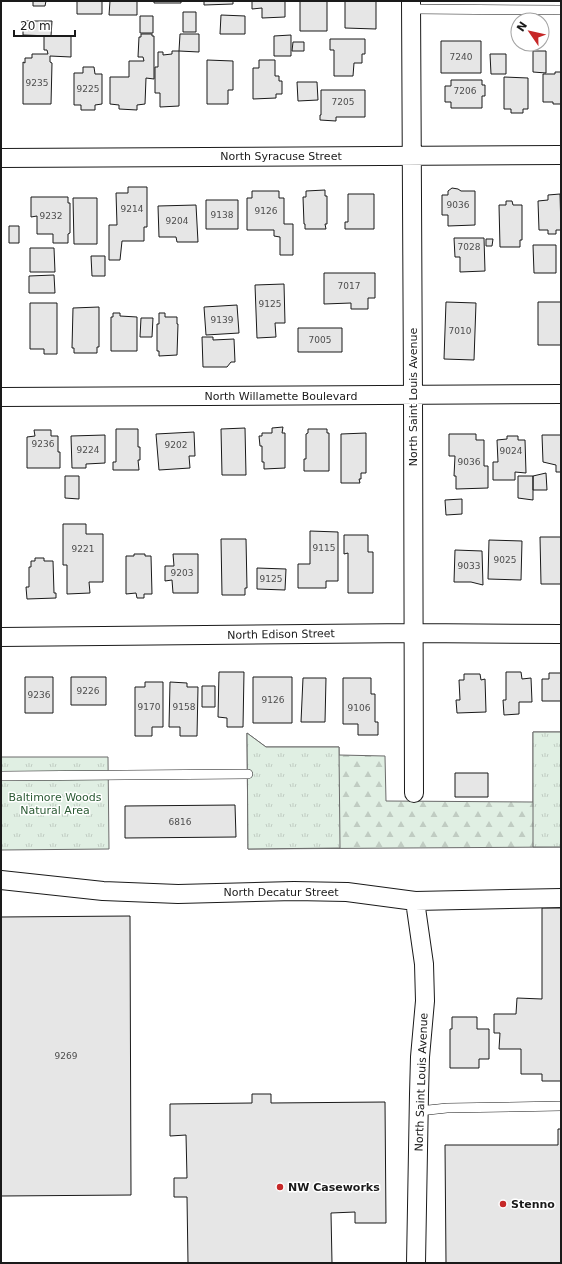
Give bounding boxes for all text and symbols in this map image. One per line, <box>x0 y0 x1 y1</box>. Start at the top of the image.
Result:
scale bar <box>14 12 75 38</box>
north arrow <box>510 12 550 52</box>
text: 20 m <box>20 19 51 33</box>
text: N <box>514 19 530 34</box>
house number: 7240 <box>450 52 473 62</box>
house number: 9235 <box>26 78 48 88</box>
house number: 9225 <box>77 84 99 94</box>
house number: 7206 <box>454 86 477 96</box>
house number: 7205 <box>332 97 354 107</box>
street label: North Syracuse Street <box>220 150 342 163</box>
house number: 9036 <box>447 200 470 210</box>
house number: 9214 <box>121 204 144 214</box>
house number: 9126 <box>255 206 278 216</box>
house number: 9138 <box>211 210 234 220</box>
house number: 9232 <box>40 211 62 221</box>
house number: 9204 <box>166 216 189 226</box>
house number: 7028 <box>458 242 481 252</box>
house number: 7017 <box>338 281 360 291</box>
house number: 9125 <box>259 299 281 309</box>
house number: 9139 <box>211 315 234 325</box>
house number: 7010 <box>449 326 472 336</box>
street label: North Saint Louis Avenue <box>407 327 420 466</box>
house number: 7005 <box>309 335 331 345</box>
street label: North Willamette Boulevard <box>205 390 357 403</box>
house number: 9236 <box>32 439 55 449</box>
house number: 9202 <box>165 440 187 450</box>
house number: 9224 <box>77 445 100 455</box>
house number: 9024 <box>500 446 523 456</box>
house number: 9036 <box>458 457 481 467</box>
house number: 9115 <box>313 543 335 553</box>
house number: 9221 <box>72 544 94 554</box>
house number: 9025 <box>494 555 516 565</box>
house number: 9033 <box>458 561 480 571</box>
house number: 9203 <box>171 568 193 578</box>
house number: 9125 <box>260 574 282 584</box>
street label: North Edison Street <box>227 627 336 642</box>
house number: 9226 <box>77 686 100 696</box>
house number: 9236 <box>28 690 51 700</box>
house number: 9126 <box>262 695 285 705</box>
house number: 9170 <box>138 702 161 712</box>
house number: 9158 <box>173 702 196 712</box>
house number: 9106 <box>348 703 371 713</box>
park label: Baltimore Woods Natural Area <box>8 791 102 817</box>
house number: 6816 <box>169 817 192 827</box>
street label: North Decatur Street <box>223 886 339 899</box>
street label: North Saint Louis Avenue <box>413 1012 430 1152</box>
house number: 9269 <box>55 1051 78 1061</box>
place label: NW Caseworks <box>288 1181 380 1194</box>
marker: NW Caseworks <box>275 1182 285 1192</box>
place label: Stenno <box>511 1198 555 1211</box>
marker: Stenno <box>498 1199 508 1209</box>

